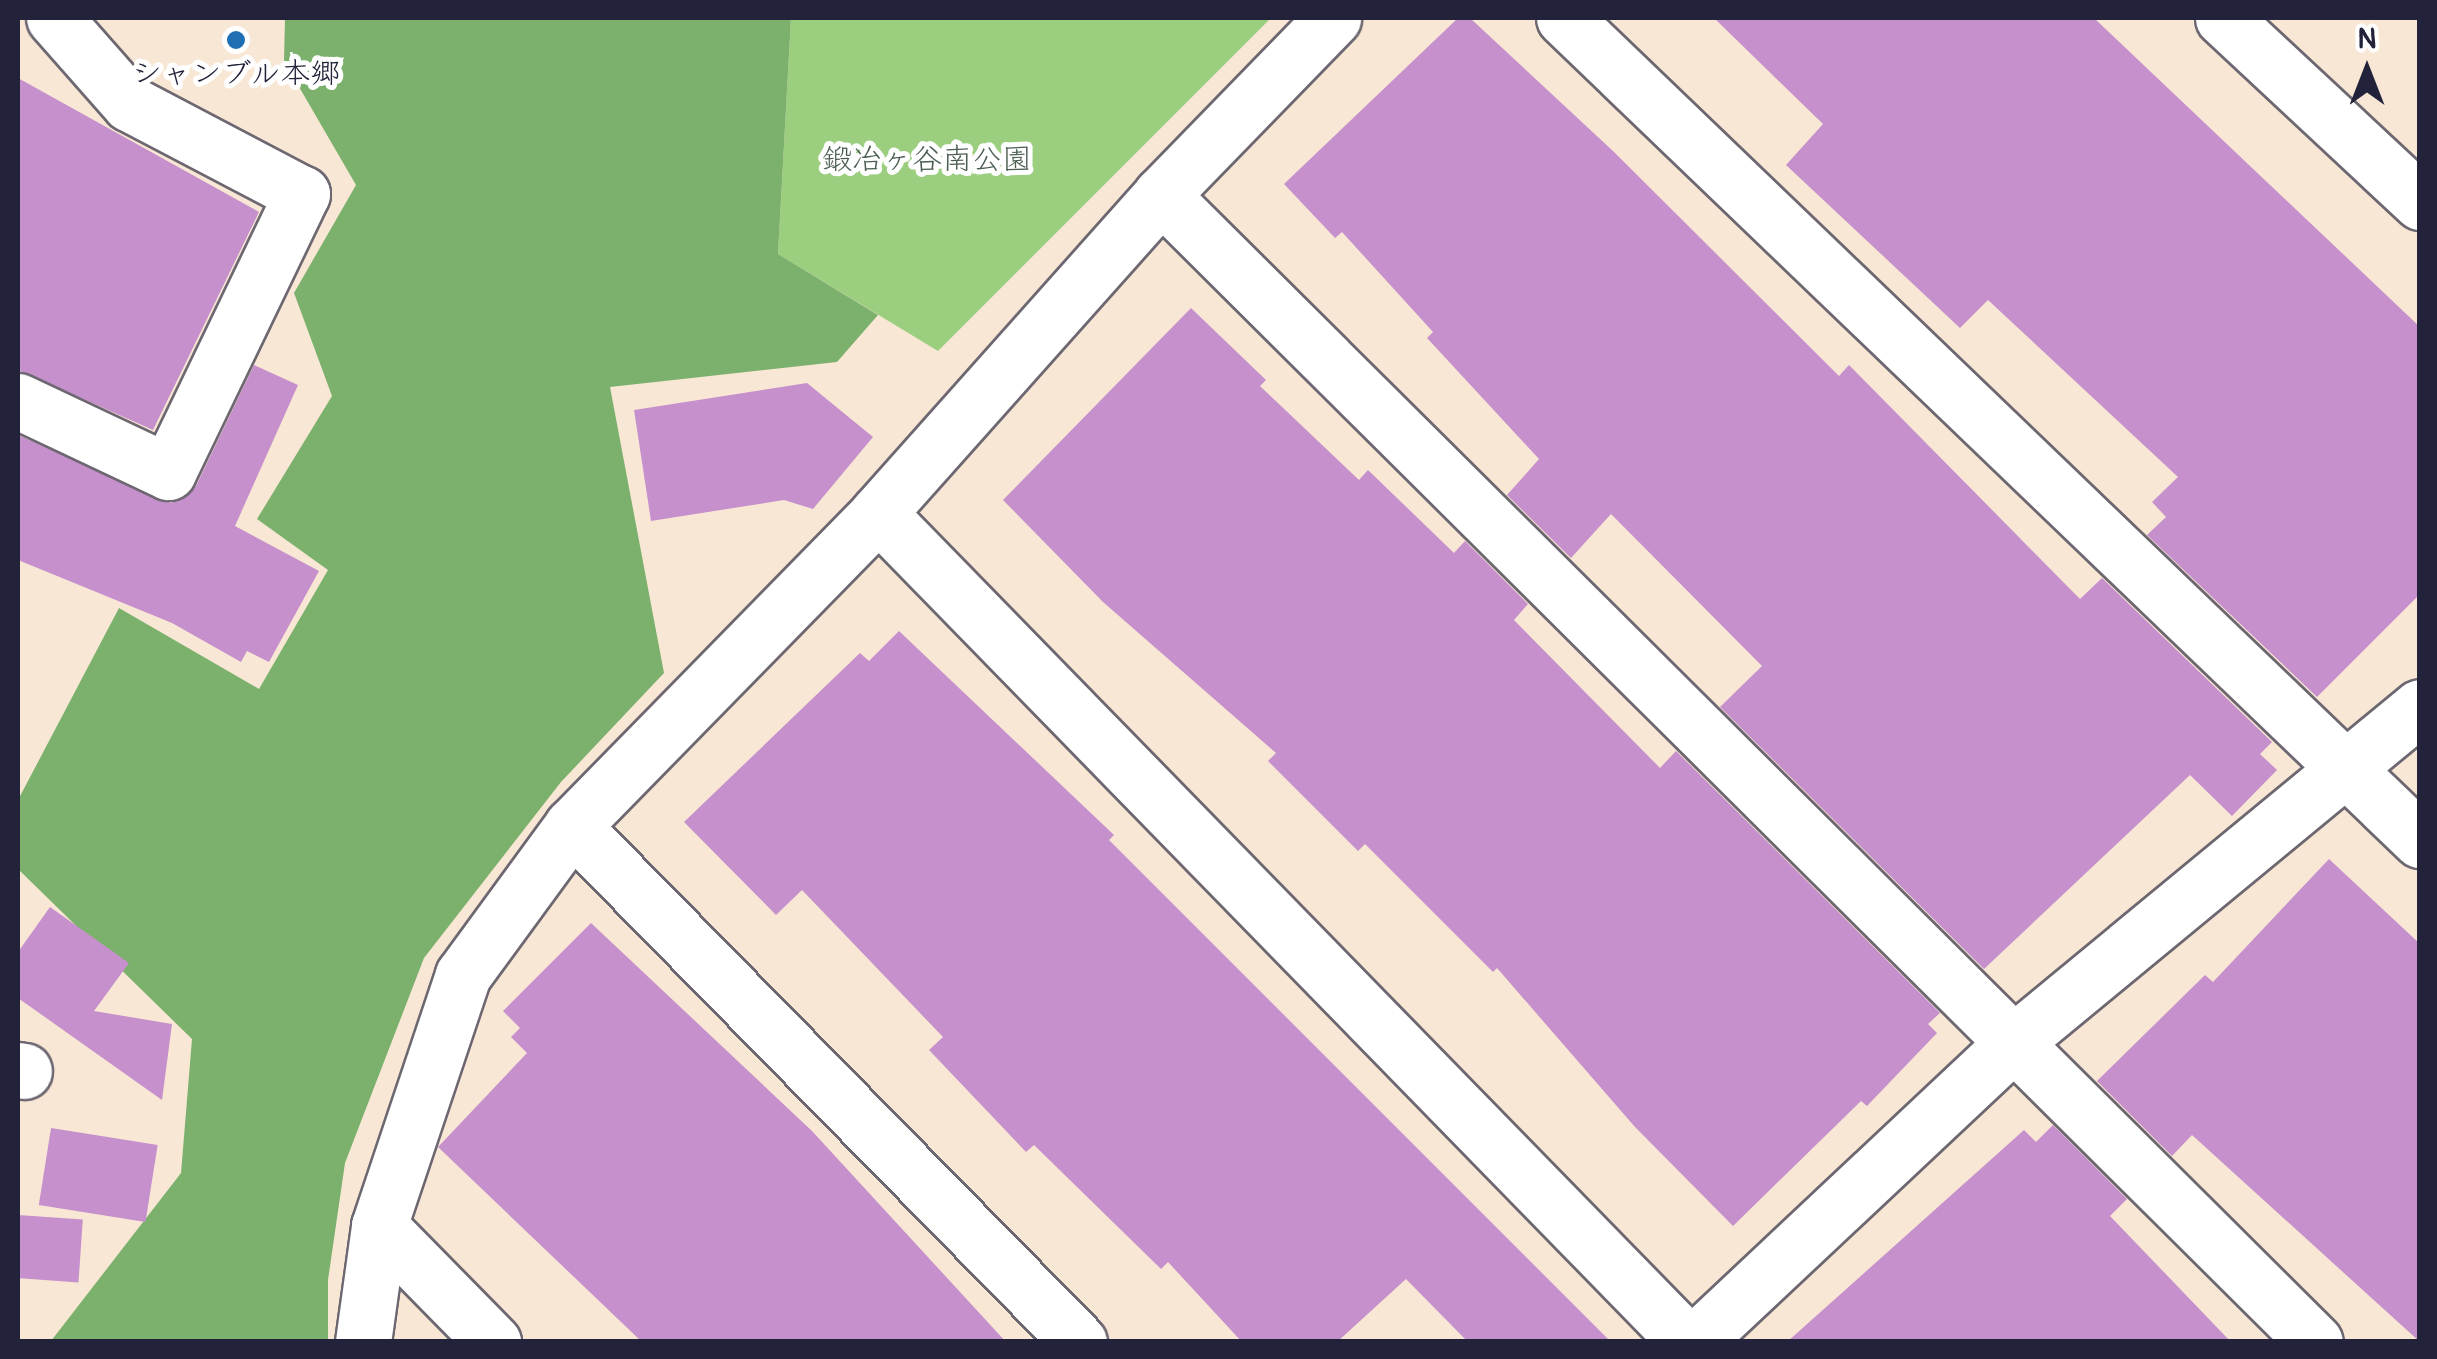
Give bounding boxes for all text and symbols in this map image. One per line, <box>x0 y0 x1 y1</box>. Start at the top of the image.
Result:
north arrow <box>2317 20 2417 120</box>
text: N <box>2358 22 2376 57</box>
marker: シャンブル本郷 <box>225 29 247 51</box>
place label: シャンブル本郷 <box>131 56 341 92</box>
park label: 鍛冶ヶ谷南公園 <box>822 142 1032 178</box>

